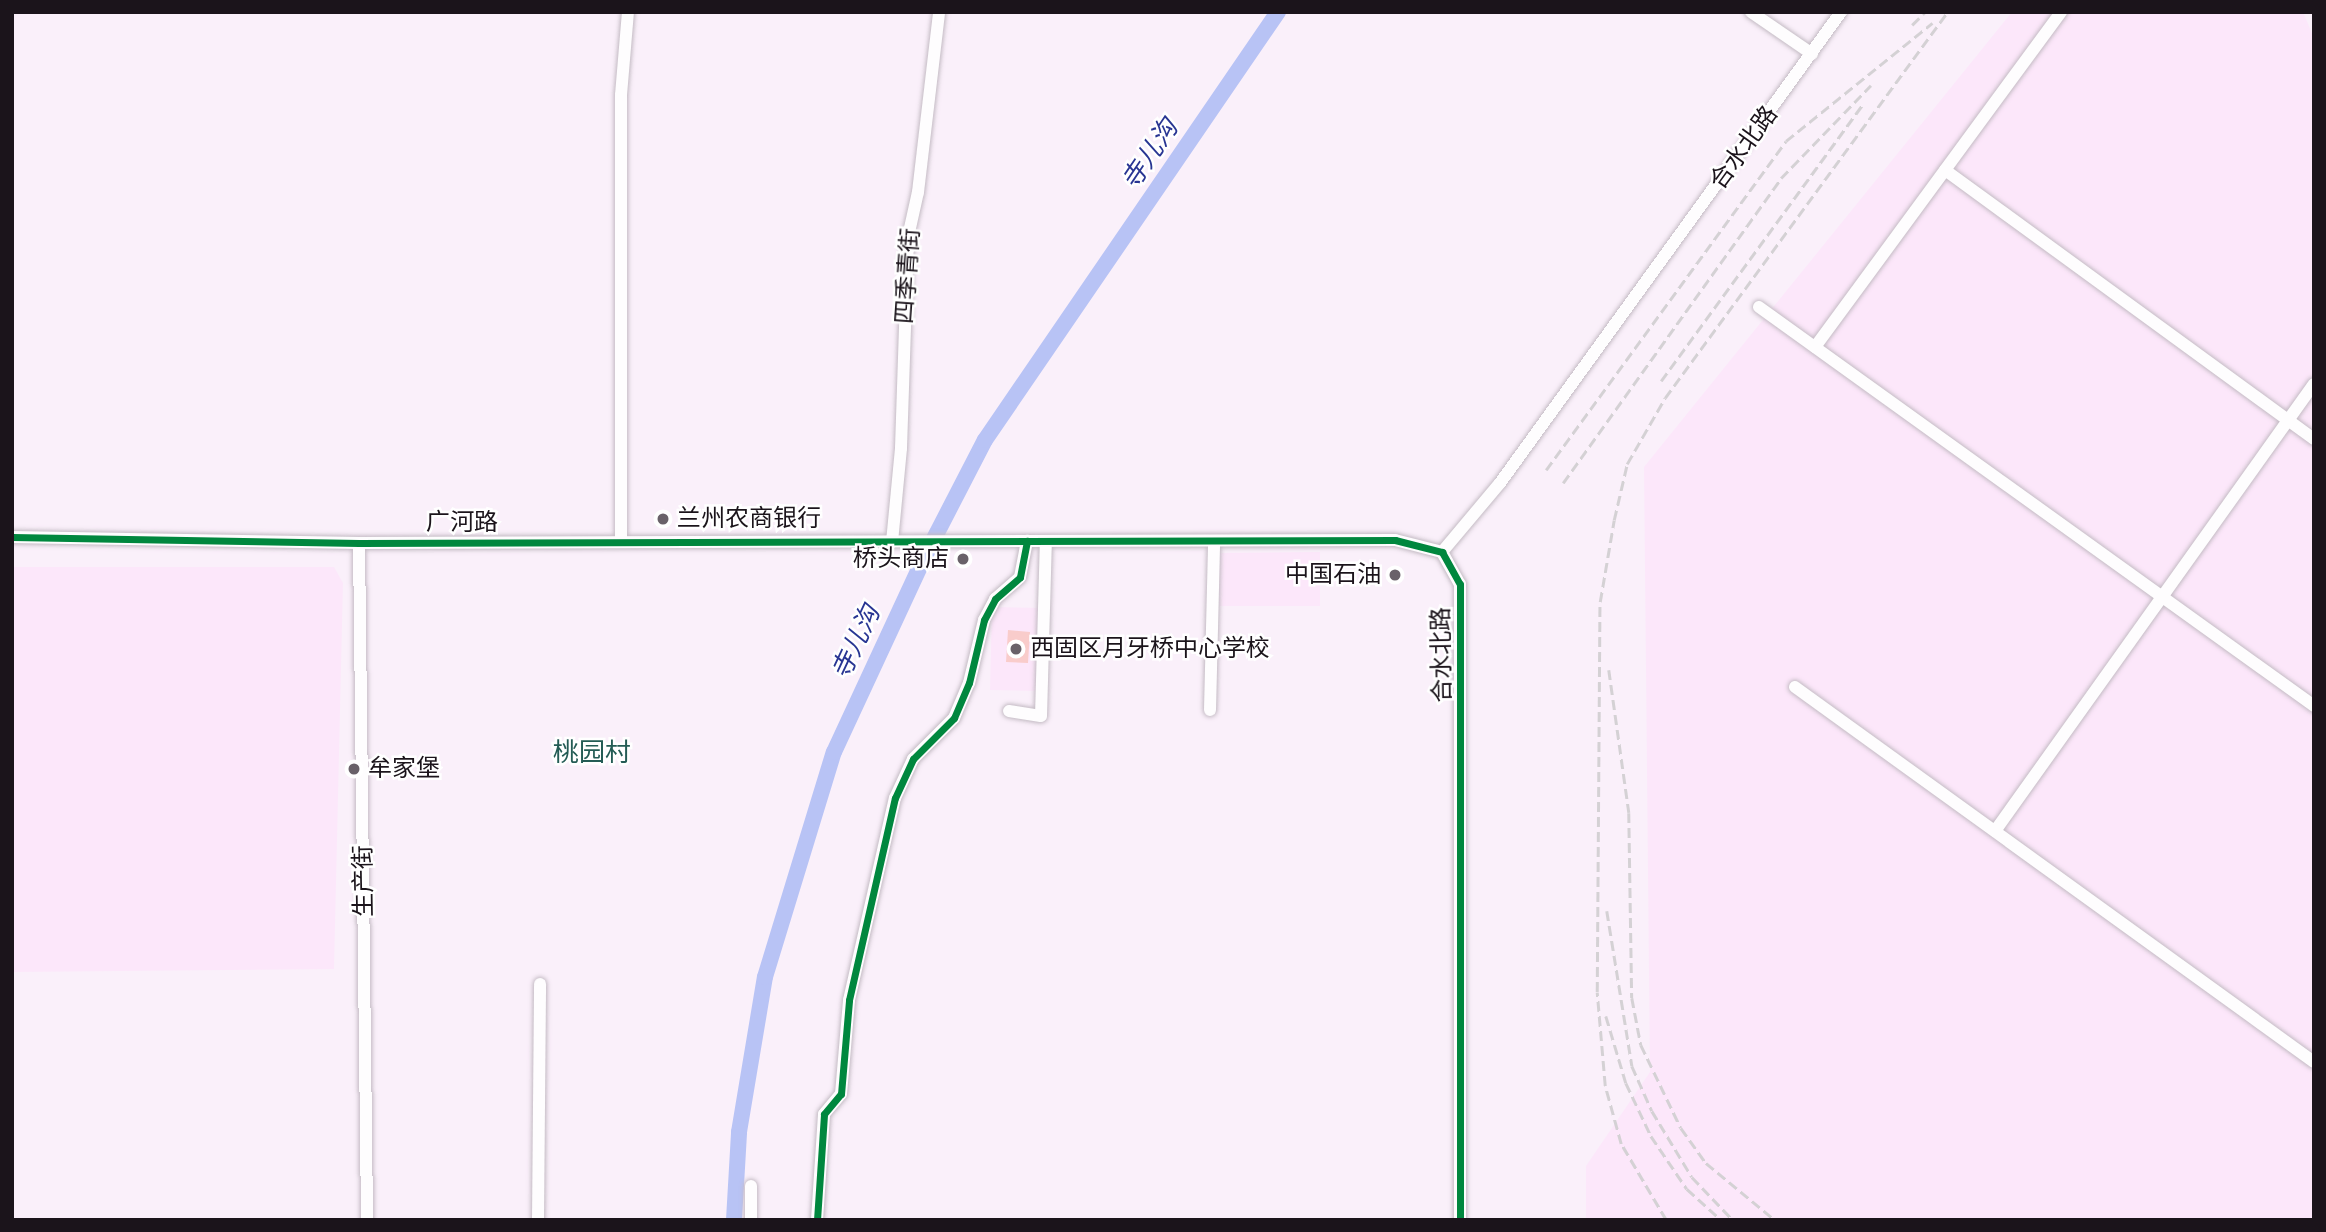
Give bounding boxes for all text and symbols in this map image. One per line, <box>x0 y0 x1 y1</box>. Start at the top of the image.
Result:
street label: 合水北路 <box>1704 101 1784 195</box>
water label: 寺儿沟 <box>1116 114 1186 196</box>
street label: 四季青街 <box>890 227 926 325</box>
place label: 兰州农商银行 <box>677 505 821 533</box>
street label: 广河路 <box>426 509 498 537</box>
marker: 兰州农商银行 <box>655 511 671 527</box>
place label: 桥头商店 <box>853 545 949 573</box>
marker: 桥头商店 <box>955 551 971 567</box>
place label: 中国石油 <box>1285 561 1381 589</box>
marker: 中国石油 <box>1387 567 1403 583</box>
water label: 寺儿沟 <box>826 601 888 685</box>
street label: 合水北路 <box>1427 607 1457 703</box>
place label: 西固区月牙桥中心学校 <box>1030 635 1270 663</box>
marker: 西固区月牙桥中心学校 <box>1008 641 1024 657</box>
district label: 桃园村 <box>553 738 631 770</box>
place label: 牟家堡 <box>368 755 440 783</box>
marker: 牟家堡 <box>346 761 362 777</box>
street label: 生产街 <box>349 845 379 917</box>

